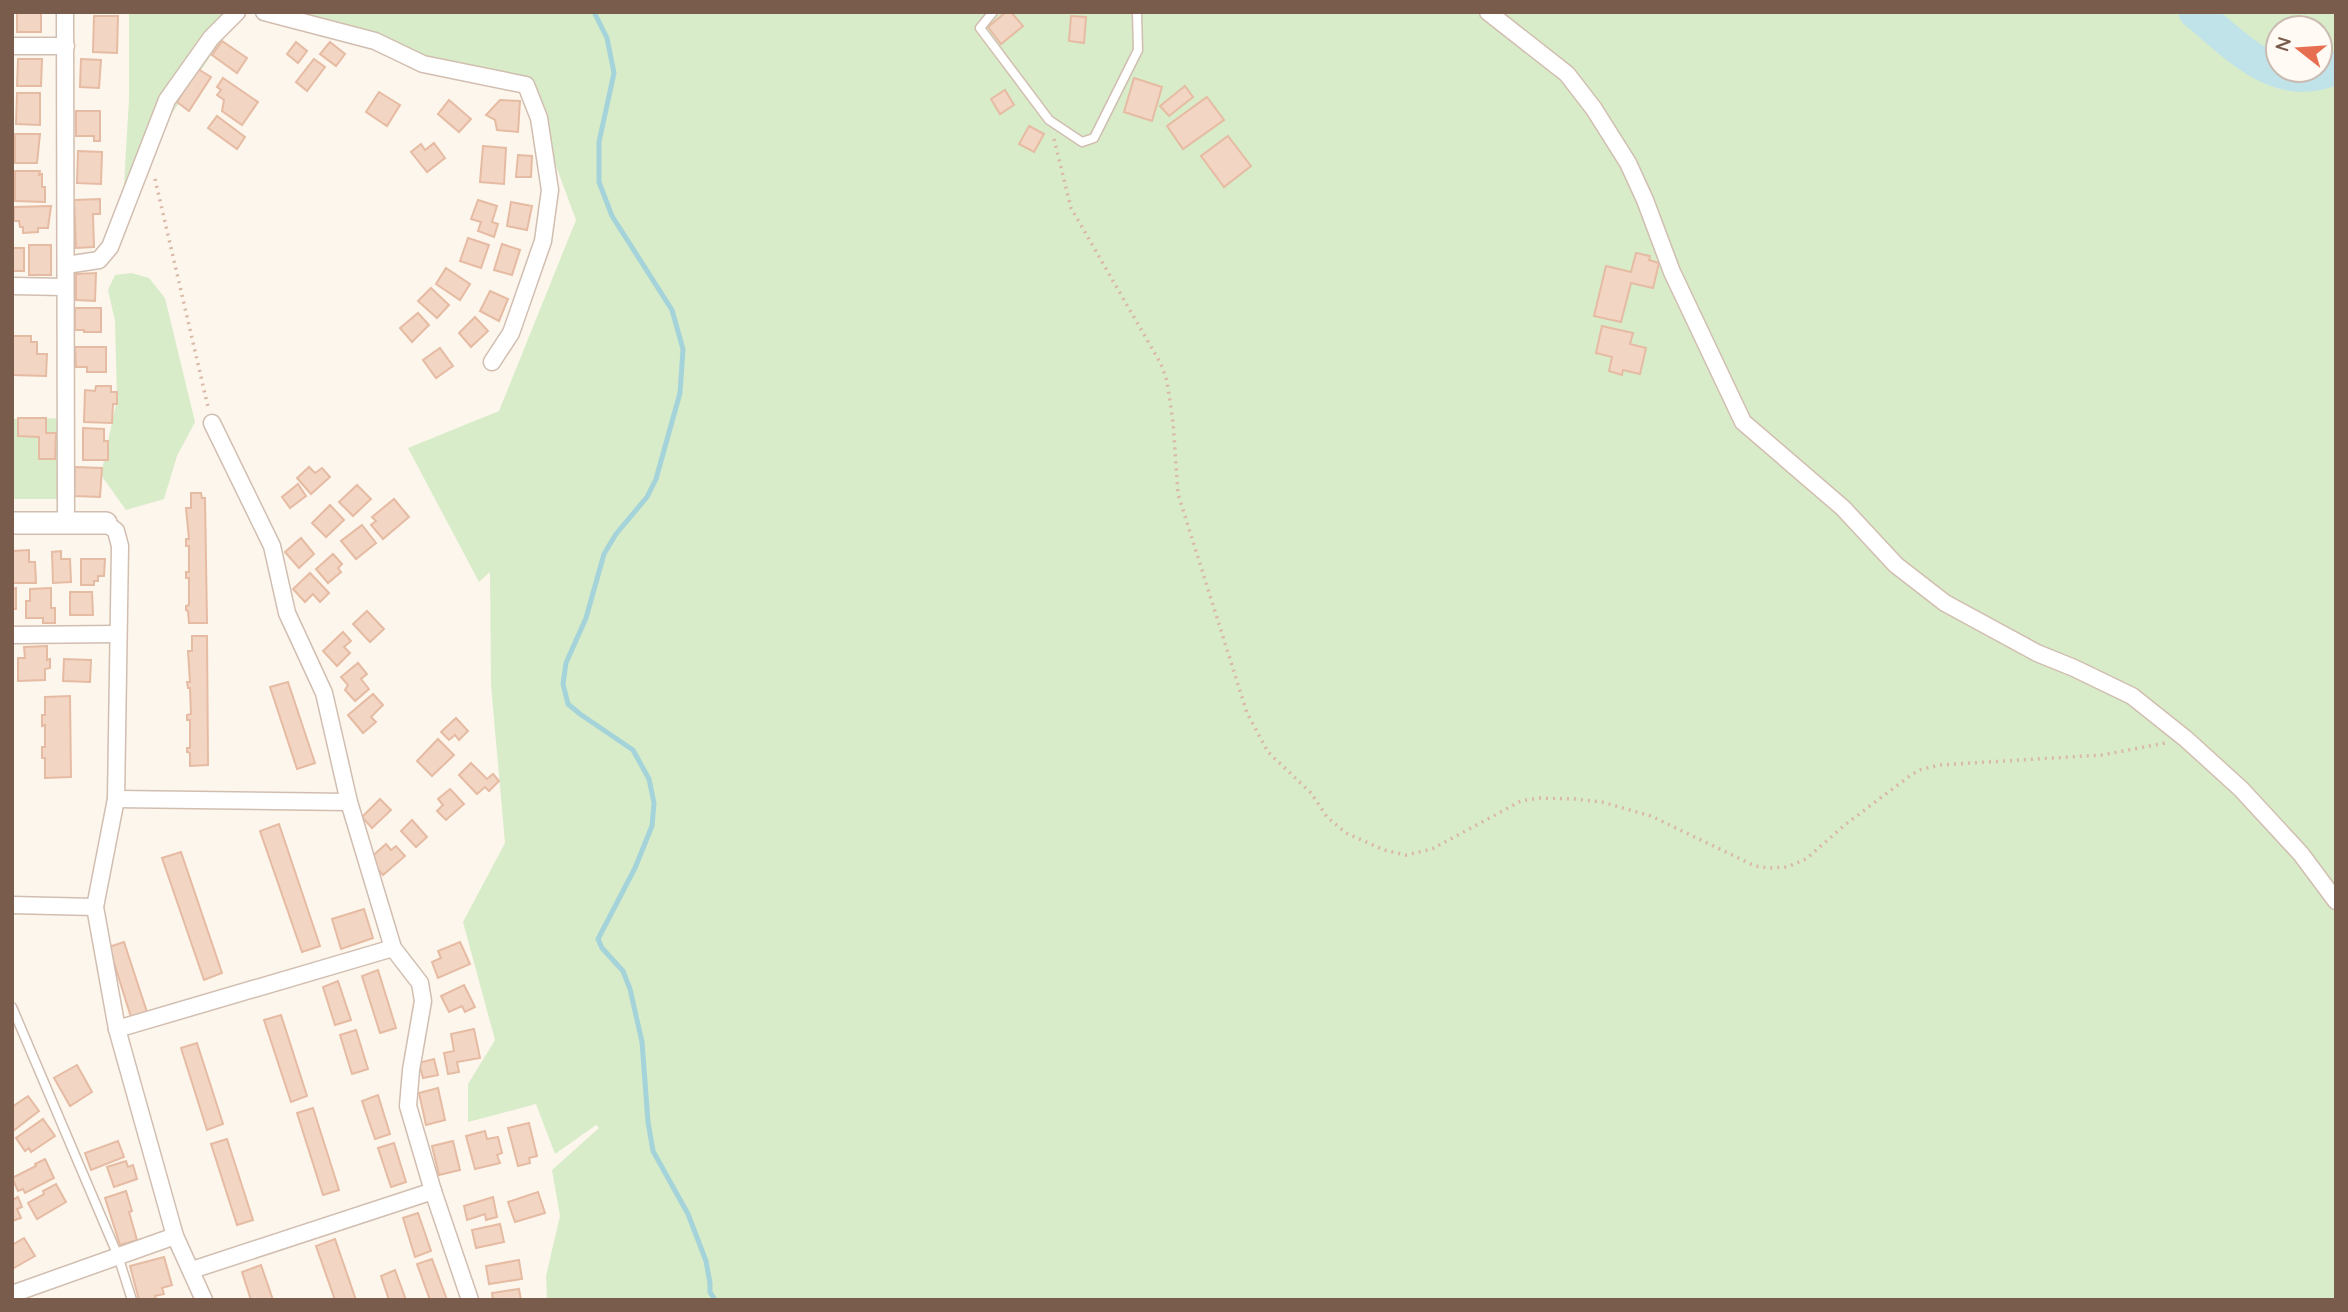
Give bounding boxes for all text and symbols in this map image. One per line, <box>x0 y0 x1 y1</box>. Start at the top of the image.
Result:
north arrow <box>2264 14 2334 84</box>
text: N <box>2269 34 2296 54</box>

